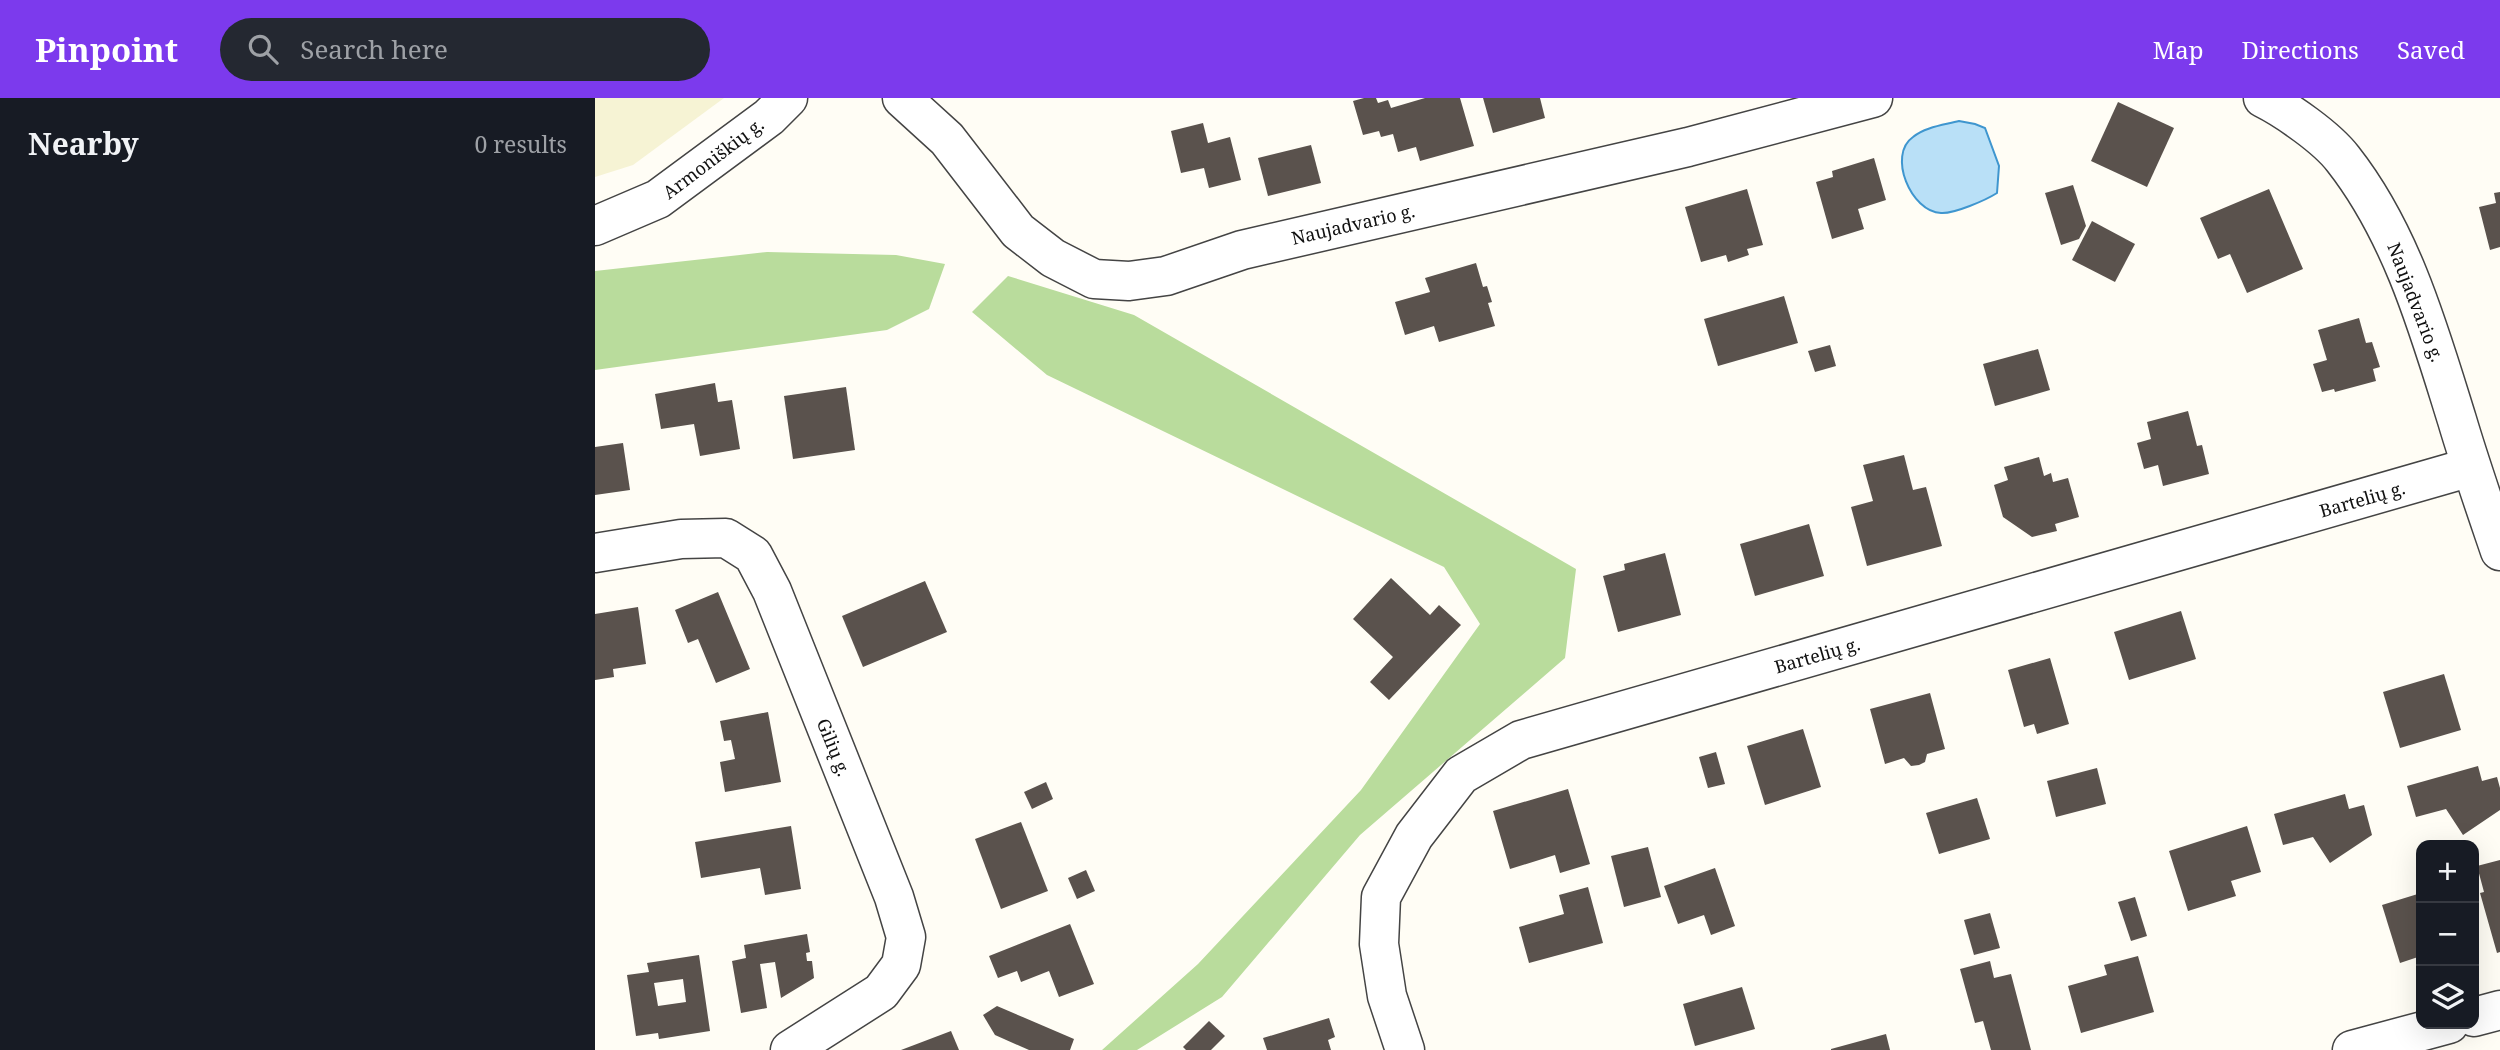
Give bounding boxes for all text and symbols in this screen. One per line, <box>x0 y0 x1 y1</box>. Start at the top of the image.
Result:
search box <box>220 18 710 81</box>
text: Pinpoint <box>35 27 178 72</box>
icon: search <box>244 30 282 68</box>
text: Search here <box>300 31 448 67</box>
text: Map <box>2153 33 2204 66</box>
text: Directions <box>2242 33 2359 66</box>
text: Saved <box>2397 33 2465 66</box>
street label: Armoniškių g. <box>658 112 768 204</box>
text: Nearby <box>28 123 139 164</box>
text: 0 results <box>474 128 567 160</box>
street label: Naujadvario g. <box>1289 198 1417 250</box>
street label: Naujadvario g. <box>2382 239 2450 365</box>
street label: Bartelių g. <box>2316 475 2408 523</box>
street label: Bartelių g. <box>1771 631 1863 679</box>
street label: Gilių g. <box>812 715 856 779</box>
map controls <box>2416 840 2479 1029</box>
button: + <box>2416 840 2479 903</box>
button: − <box>2416 903 2479 966</box>
button: layers <box>2416 966 2479 1029</box>

